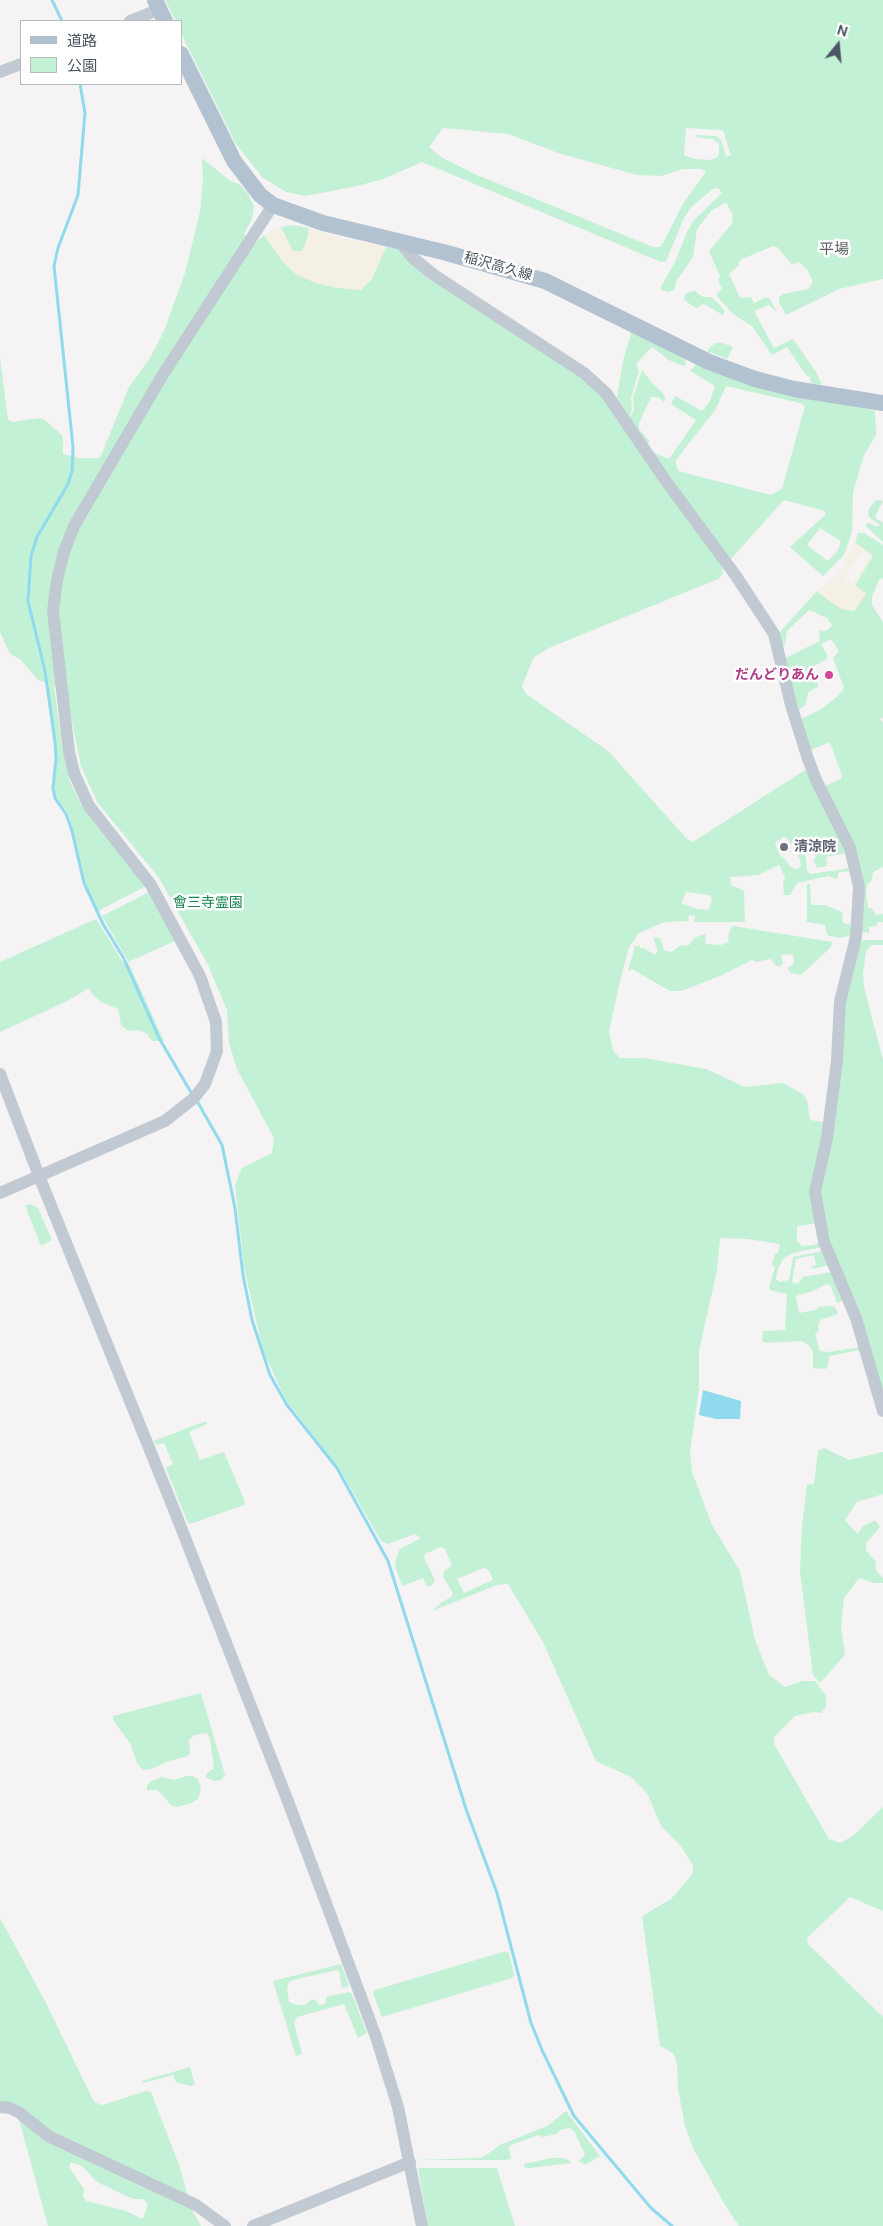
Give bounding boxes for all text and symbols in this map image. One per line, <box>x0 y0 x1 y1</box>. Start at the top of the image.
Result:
legend <box>20 20 182 85</box>
north arrow <box>813 20 863 70</box>
text: N <box>835 21 850 41</box>
text: 道路 <box>67 31 97 51</box>
text: 公園 <box>67 56 97 76</box>
district label: 平場 <box>819 241 849 259</box>
street label: 稲沢高久線 <box>462 249 534 285</box>
place label: だんどりあん <box>735 667 819 683</box>
marker: だんどりあん <box>823 669 835 681</box>
place label: 清涼院 <box>794 839 836 855</box>
marker: 清涼院 <box>778 841 790 853</box>
park label: 會三寺霊園 <box>173 895 243 911</box>

